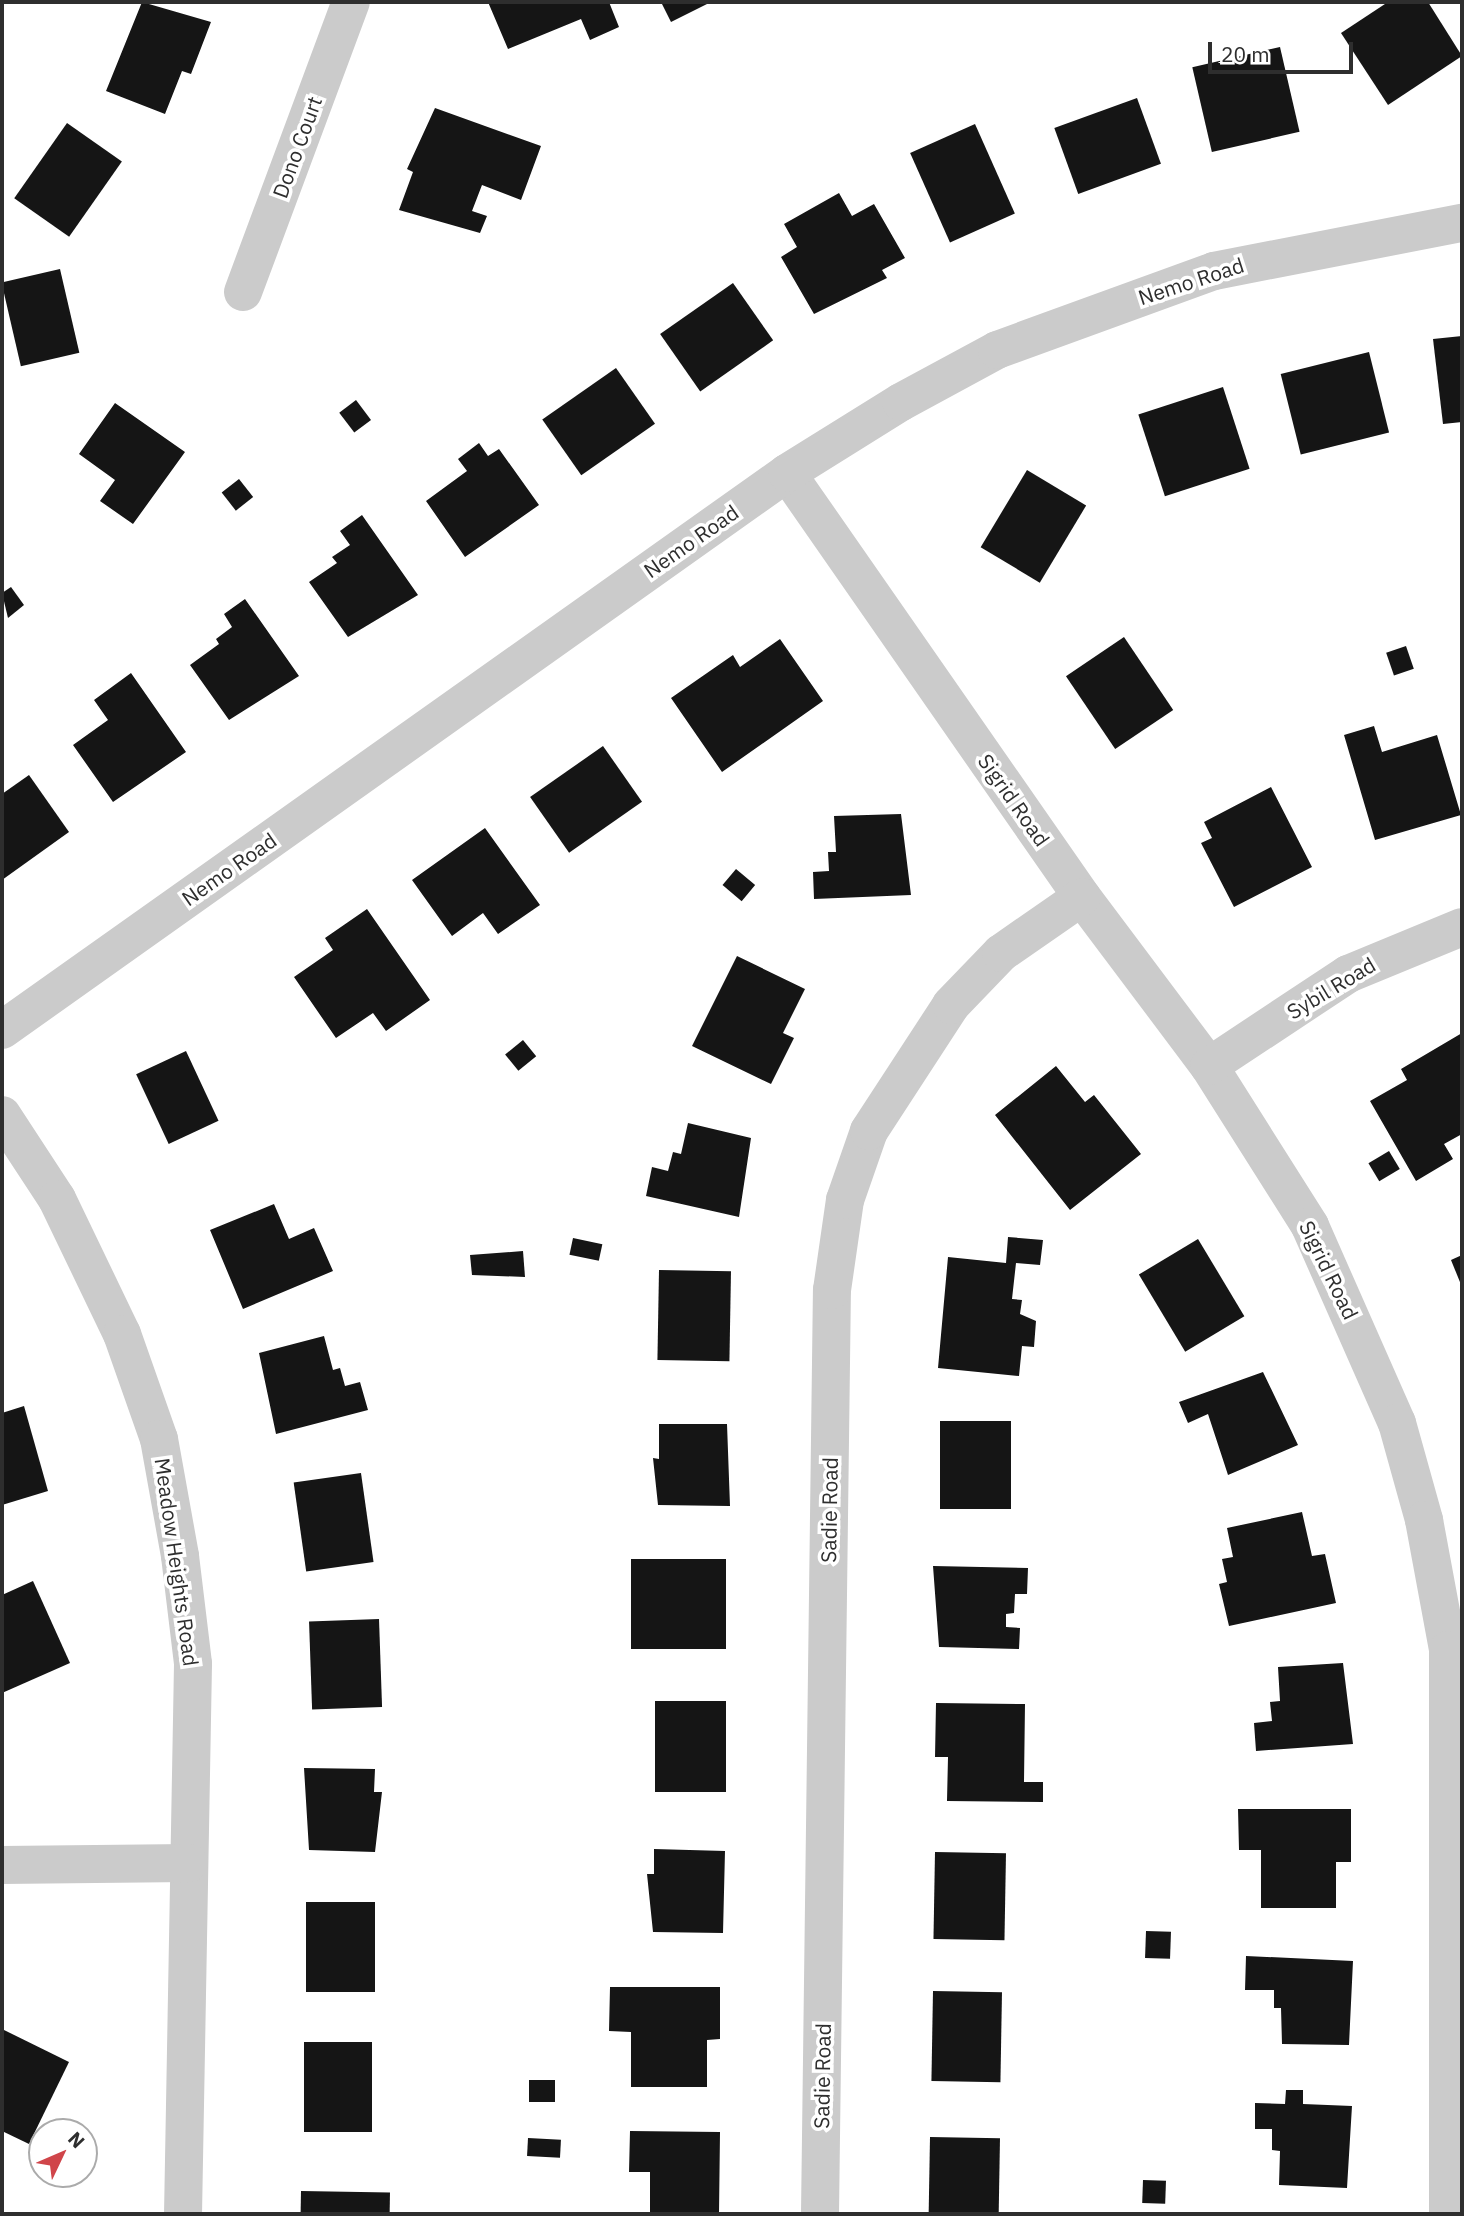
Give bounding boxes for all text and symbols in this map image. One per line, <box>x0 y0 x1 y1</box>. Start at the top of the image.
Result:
scale bar <box>1212 28 1357 72</box>
text: 20 m <box>1221 40 1270 68</box>
street label: Dono Court <box>267 93 327 201</box>
street label: Nemo Road <box>1135 252 1247 310</box>
street label: Nemo Road <box>639 499 743 583</box>
street label: Sigrid Road <box>973 749 1055 851</box>
street label: Nemo Road <box>177 827 281 911</box>
street label: Sybil Road <box>1282 952 1380 1024</box>
street label: Sigrid Road <box>1294 1216 1364 1324</box>
street label: Meadow Heights Road <box>150 1456 204 1668</box>
street label: Sadie Road <box>815 1457 843 1563</box>
street label: Sadie Road <box>808 2023 836 2129</box>
north arrow <box>28 2118 98 2188</box>
text: N <box>63 2127 90 2153</box>

